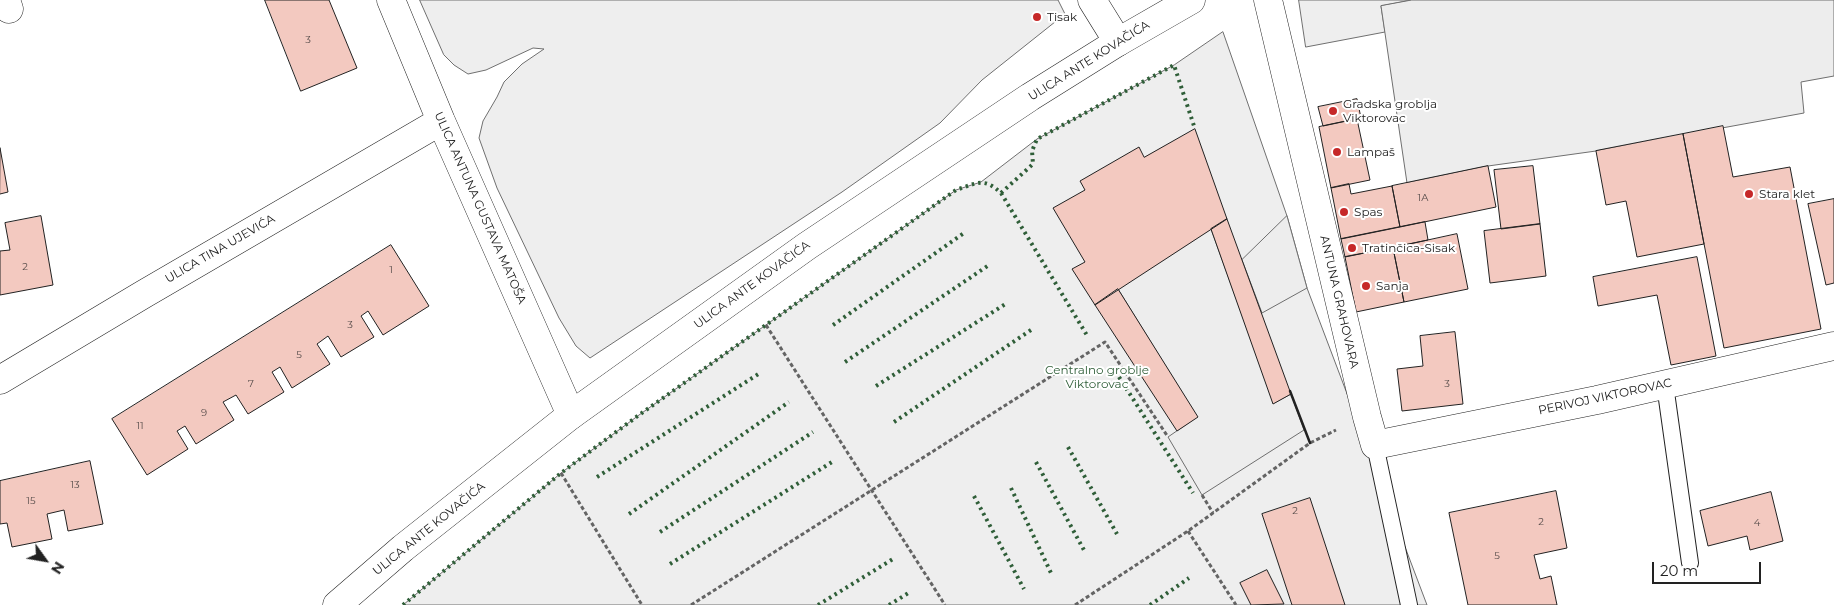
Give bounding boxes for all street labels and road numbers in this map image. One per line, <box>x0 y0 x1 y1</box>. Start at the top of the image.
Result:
street label: ULICA ANTE KOVAČIĆA <box>1026 18 1152 104</box>
street label: ULICA ANTUNA GUSTAVA MATOŠA <box>431 110 529 306</box>
street label: ULICA TINA UJEVIĆA <box>163 212 277 286</box>
street label: ANTUNA GRAHOVARA <box>1317 234 1361 370</box>
street label: ULICA ANTE KOVAČIĆA <box>691 238 813 332</box>
street label: PERIVOJ VIKTOROVAC <box>1537 376 1673 418</box>
street label: ULICA ANTE KOVAČIĆA <box>370 479 488 579</box>

